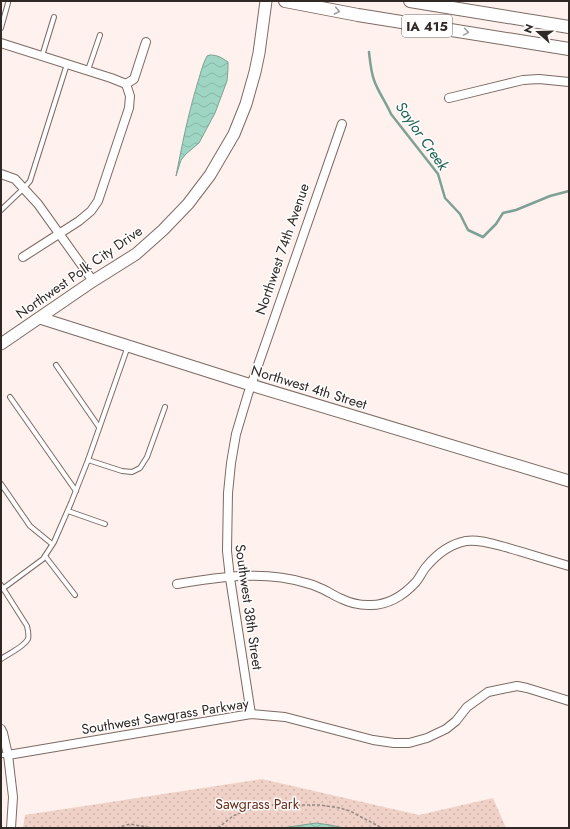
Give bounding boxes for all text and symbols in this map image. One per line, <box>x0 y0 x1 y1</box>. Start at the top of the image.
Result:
one-way arrow <box>334 6 341 15</box>
north arrow <box>518 12 558 52</box>
road number: IA 415 <box>402 15 452 37</box>
text: N <box>520 22 538 35</box>
one-way arrow <box>463 27 469 36</box>
water label: Saylor Creek <box>390 97 454 175</box>
street label: Northwest 74th Avenue <box>250 181 314 317</box>
street label: Northwest Polk City Drive <box>12 221 146 323</box>
street label: Northwest 4th Street <box>249 360 370 414</box>
street label: Southwest 38th Street <box>230 543 268 672</box>
street label: Southwest Sawgrass Parkway <box>80 693 251 739</box>
park label: Sawgrass Park <box>215 794 300 814</box>

